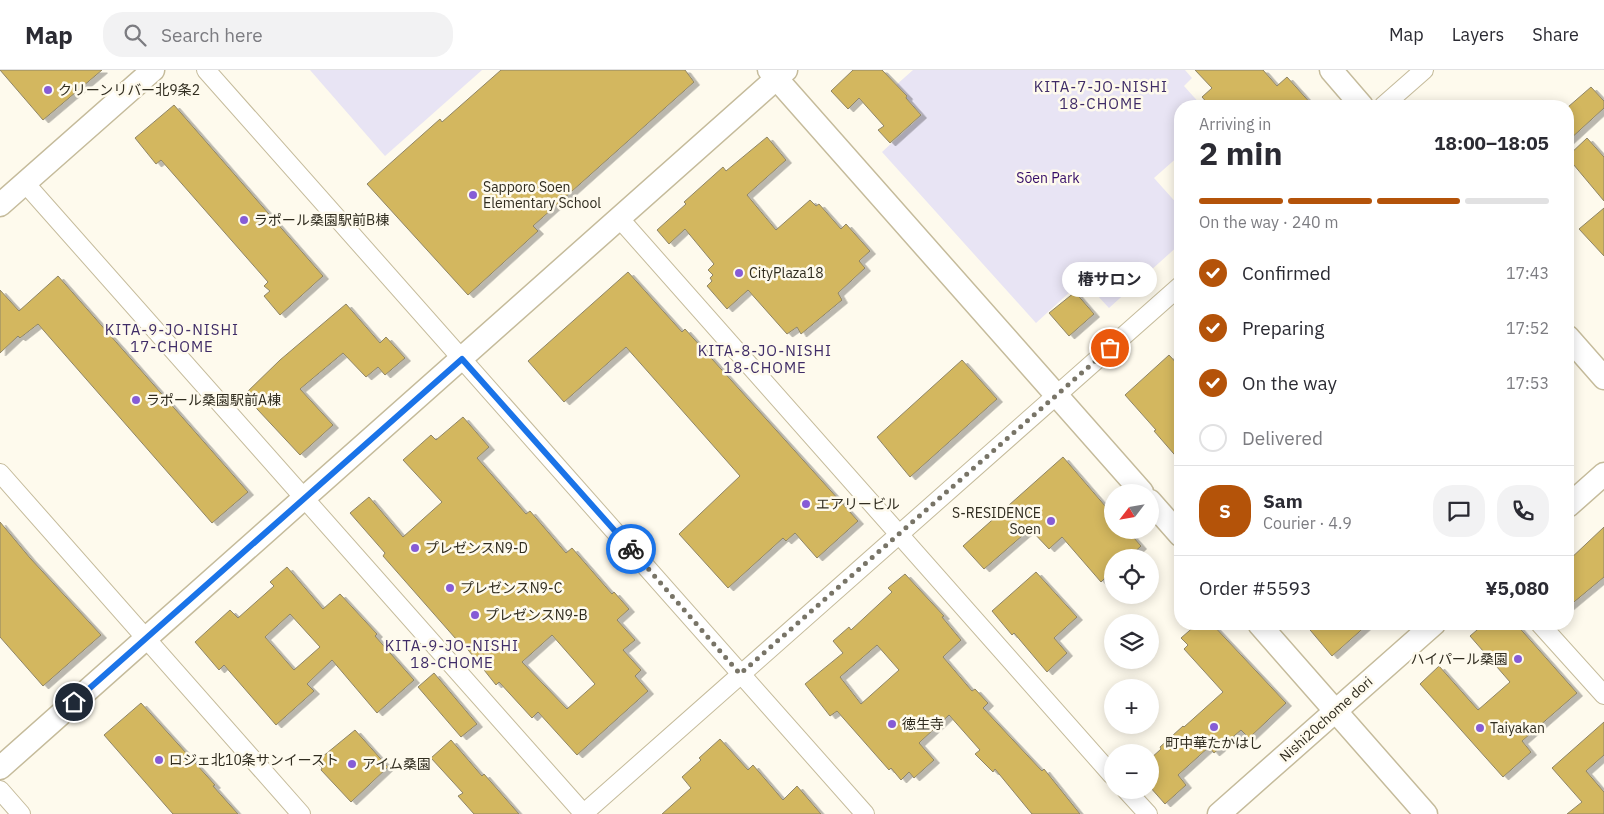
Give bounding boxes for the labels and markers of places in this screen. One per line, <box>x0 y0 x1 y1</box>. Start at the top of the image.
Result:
place label: クリーンリバー北9条2 <box>58 81 200 99</box>
marker: クリーンリバー北9条2 <box>42 84 54 96</box>
place label: Sapporo Soen Elementary School <box>483 178 601 212</box>
marker: Sapporo Soen Elementary School <box>467 189 479 201</box>
place label: ラポール桑園駅前B棟 <box>254 211 389 229</box>
marker: ラポール桑園駅前B棟 <box>238 214 250 226</box>
callout: 椿サロン <box>1062 263 1158 298</box>
place label: CityPlaza18 <box>749 264 824 282</box>
marker: CityPlaza18 <box>733 267 745 279</box>
pin <box>1089 327 1131 369</box>
place label: ラポール桑園駅前A棟 <box>146 391 281 409</box>
marker: ラポール桑園駅前A棟 <box>130 394 142 406</box>
place label: エアリービル <box>816 495 900 513</box>
marker: エアリービル <box>800 498 812 510</box>
place label: S-RESIDENCE Soen <box>952 504 1041 538</box>
marker: S-RESIDENCE Soen <box>1045 515 1057 527</box>
place label: プレゼンスN9-D <box>425 539 528 557</box>
marker: プレゼンスN9-D <box>409 542 421 554</box>
place label: プレゼンスN9-C <box>460 579 563 597</box>
marker: プレゼンスN9-C <box>444 582 456 594</box>
place label: プレゼンスN9-B <box>485 606 588 624</box>
marker: プレゼンスN9-B <box>469 609 481 621</box>
place label: ハイパール桑園 <box>1411 650 1508 668</box>
marker: ハイパール桑園 <box>1512 653 1524 665</box>
pin <box>53 681 95 723</box>
place label: 徳生寺 <box>902 715 944 733</box>
marker: 徳生寺 <box>886 718 898 730</box>
place label: Taiyakan <box>1490 719 1545 737</box>
marker: 町中華たかはし <box>1208 721 1220 733</box>
marker: Taiyakan <box>1474 722 1486 734</box>
place label: 町中華たかはし <box>1165 734 1263 752</box>
place label: ロジェ北10条サンイースト <box>169 751 339 769</box>
marker: ロジェ北10条サンイースト <box>153 754 165 766</box>
place label: アイム桑園 <box>362 755 431 773</box>
marker: アイム桑園 <box>346 758 358 770</box>

